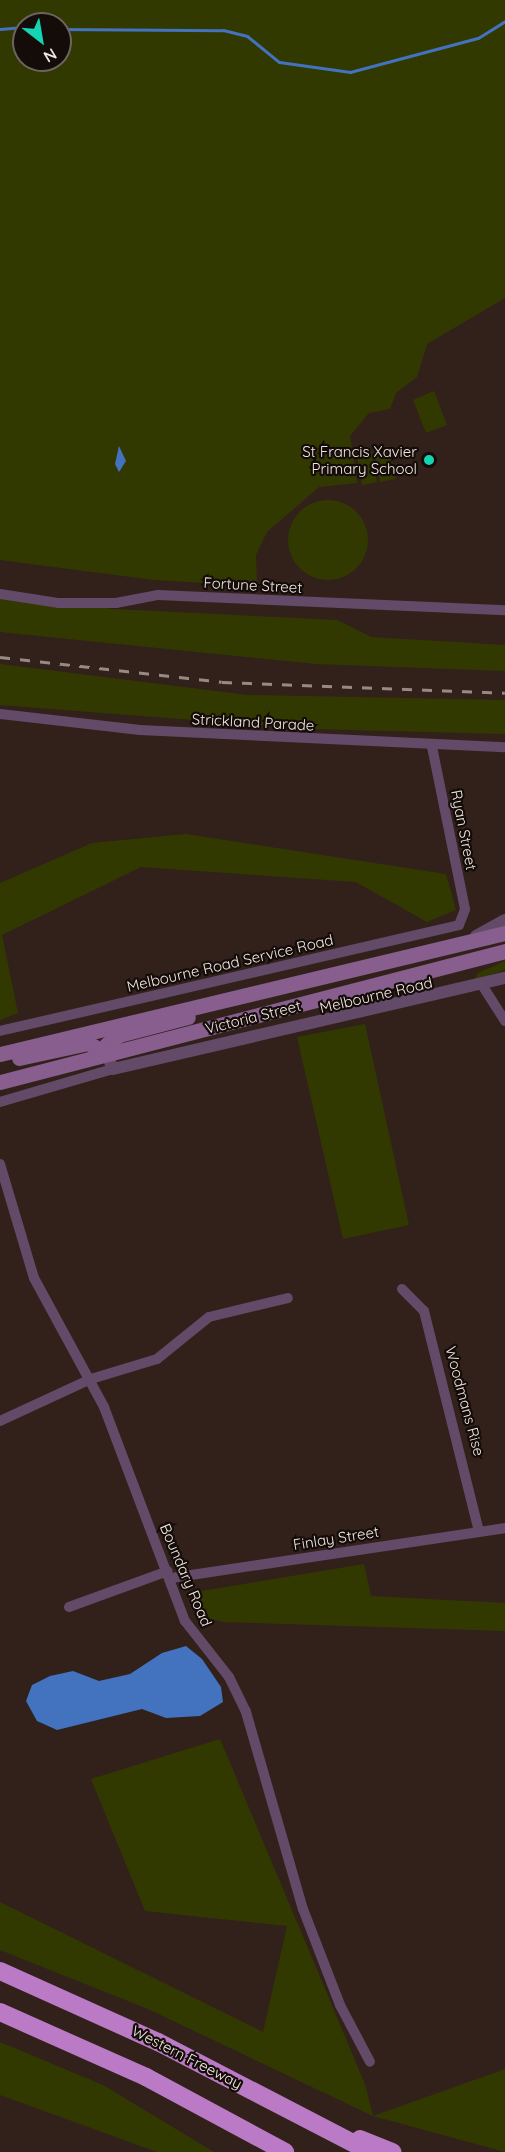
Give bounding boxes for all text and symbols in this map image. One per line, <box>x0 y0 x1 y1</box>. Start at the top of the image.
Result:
north arrow <box>12 12 72 72</box>
text: N <box>40 44 60 67</box>
place label: St Francis Xavier Primary School <box>302 442 417 477</box>
marker: St Francis Xavier Primary School <box>422 453 436 467</box>
street label: Fortune Street <box>203 573 303 597</box>
street label: Strickland Parade <box>191 710 315 734</box>
street label: Ryan Street <box>447 788 481 872</box>
street label: Melbourne Road Service Road <box>125 930 335 996</box>
street label: Melbourne Road <box>318 973 434 1017</box>
street label: Victoria Street <box>203 996 303 1038</box>
street label: Woodmans Rise <box>442 1344 488 1458</box>
street label: Boundary Road <box>156 1521 216 1629</box>
street label: Finlay Street <box>292 1522 380 1554</box>
street label: Western Freeway <box>129 2021 245 2093</box>

